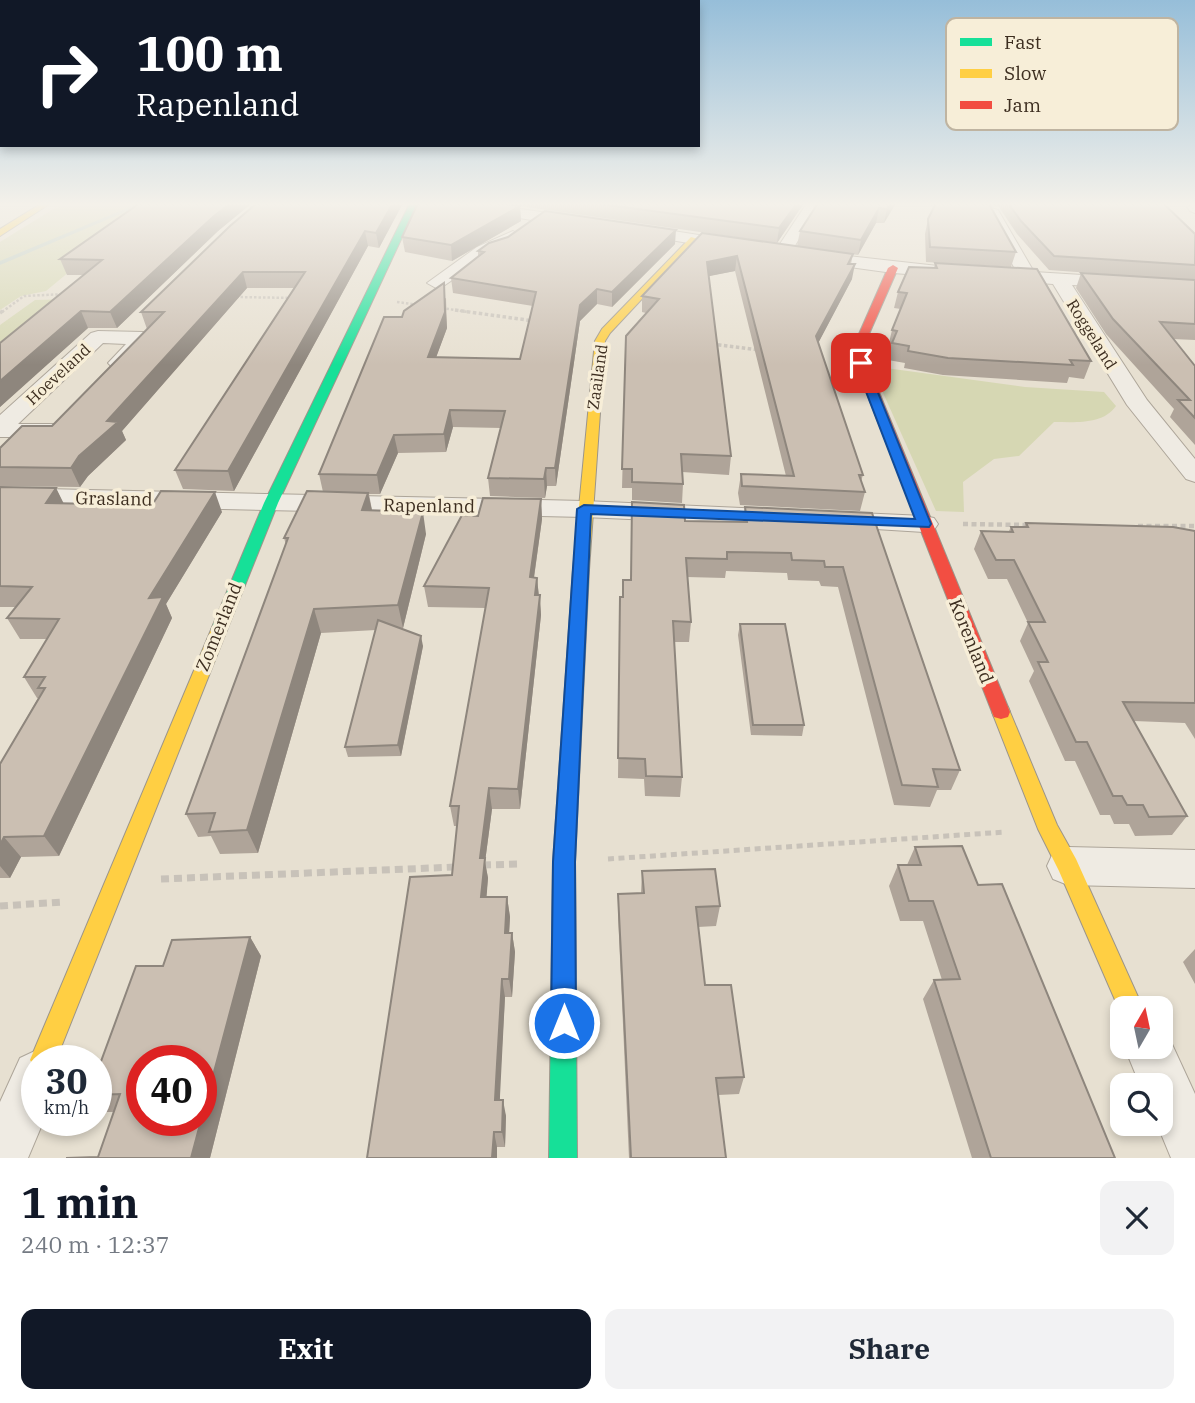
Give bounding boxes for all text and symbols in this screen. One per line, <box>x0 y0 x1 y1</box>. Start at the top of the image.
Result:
legend <box>946 18 1178 130</box>
text: 100 m <box>136 21 283 84</box>
icon: right <box>21 28 112 119</box>
text: Fast <box>1004 30 1042 54</box>
text: Slow <box>1004 61 1046 85</box>
text: Rapenland <box>136 83 300 125</box>
text: Jam <box>1004 93 1041 117</box>
street label: Roggeland <box>1063 295 1122 373</box>
pin <box>831 333 891 393</box>
street label: Hoeveland <box>22 339 95 409</box>
street label: Zaailand <box>582 343 612 411</box>
icon: arrive <box>842 344 880 382</box>
street label: Grasland <box>75 486 153 511</box>
street label: Rapenland <box>383 493 475 518</box>
street label: Zomerland <box>190 579 247 675</box>
street label: Korenland <box>944 595 999 687</box>
position arrow <box>527 986 601 1060</box>
north arrow <box>1110 996 1172 1059</box>
map controls <box>1110 996 1173 1136</box>
speed limit sign: 40 <box>126 1045 217 1136</box>
text: 30 <box>45 1058 88 1104</box>
button: search <box>1110 1073 1173 1136</box>
text: km/h <box>44 1096 89 1119</box>
text: 1 min <box>21 1175 139 1230</box>
button: close <box>1100 1181 1174 1255</box>
text: 240 m · 12:37 <box>21 1229 170 1259</box>
button: Exit <box>21 1309 591 1389</box>
button: Share <box>605 1309 1174 1389</box>

